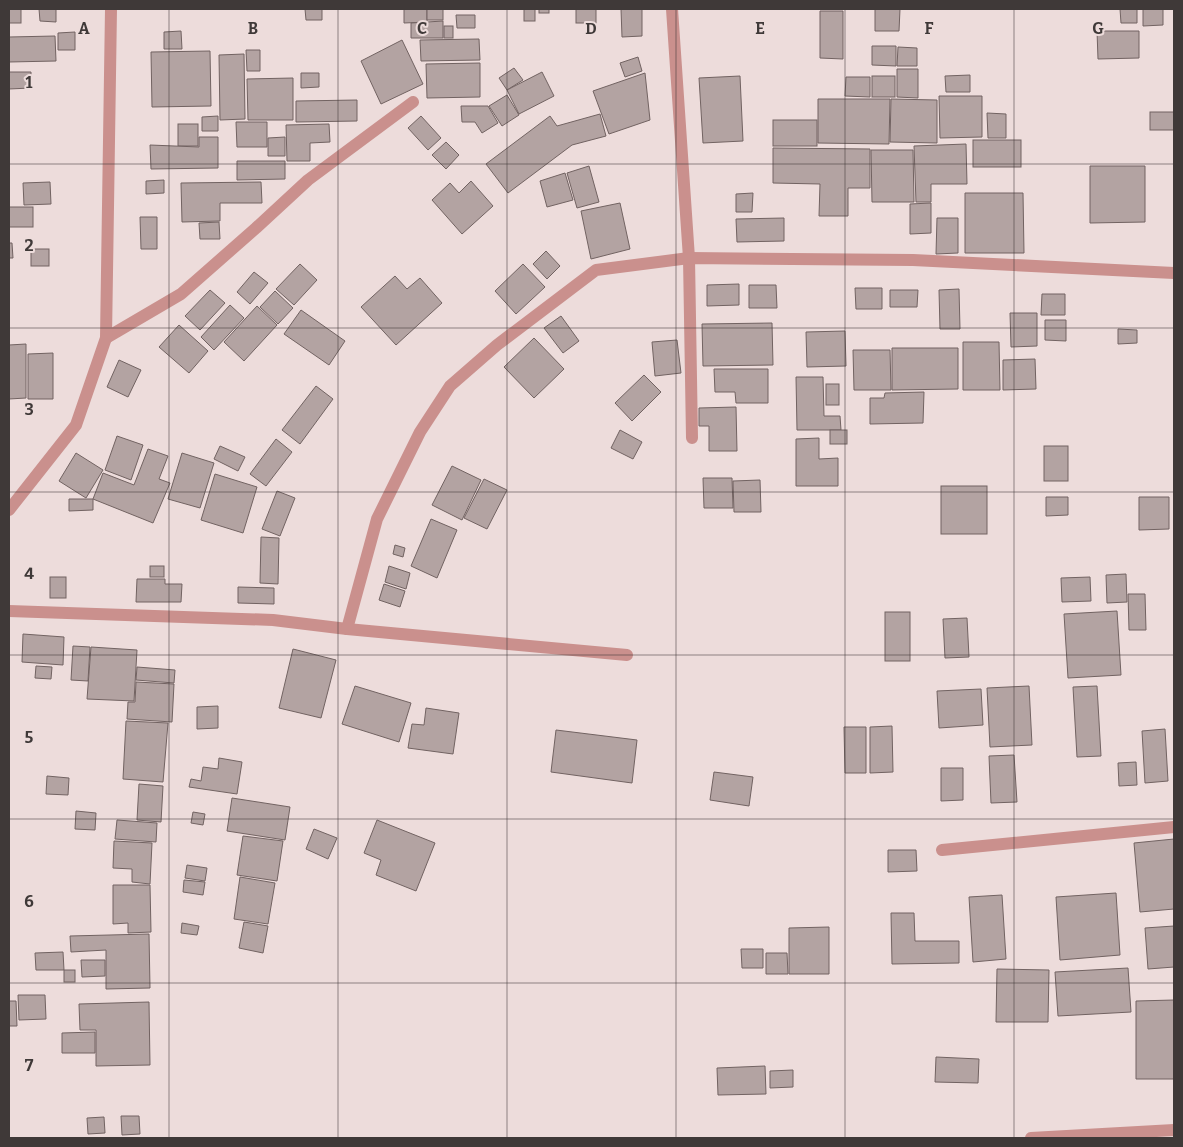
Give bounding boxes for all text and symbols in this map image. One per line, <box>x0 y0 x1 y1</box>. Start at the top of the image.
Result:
text: A <box>78 19 90 38</box>
text: B <box>248 19 258 38</box>
text: C <box>417 19 427 38</box>
text: D <box>585 19 597 38</box>
text: E <box>755 19 765 38</box>
text: F <box>925 19 934 38</box>
text: G <box>1092 19 1104 38</box>
text: 1 <box>26 73 33 92</box>
text: 2 <box>24 236 34 255</box>
text: 3 <box>24 400 34 419</box>
text: 4 <box>24 564 34 583</box>
text: 5 <box>25 728 34 747</box>
text: 6 <box>24 892 34 911</box>
text: 7 <box>25 1056 34 1075</box>

